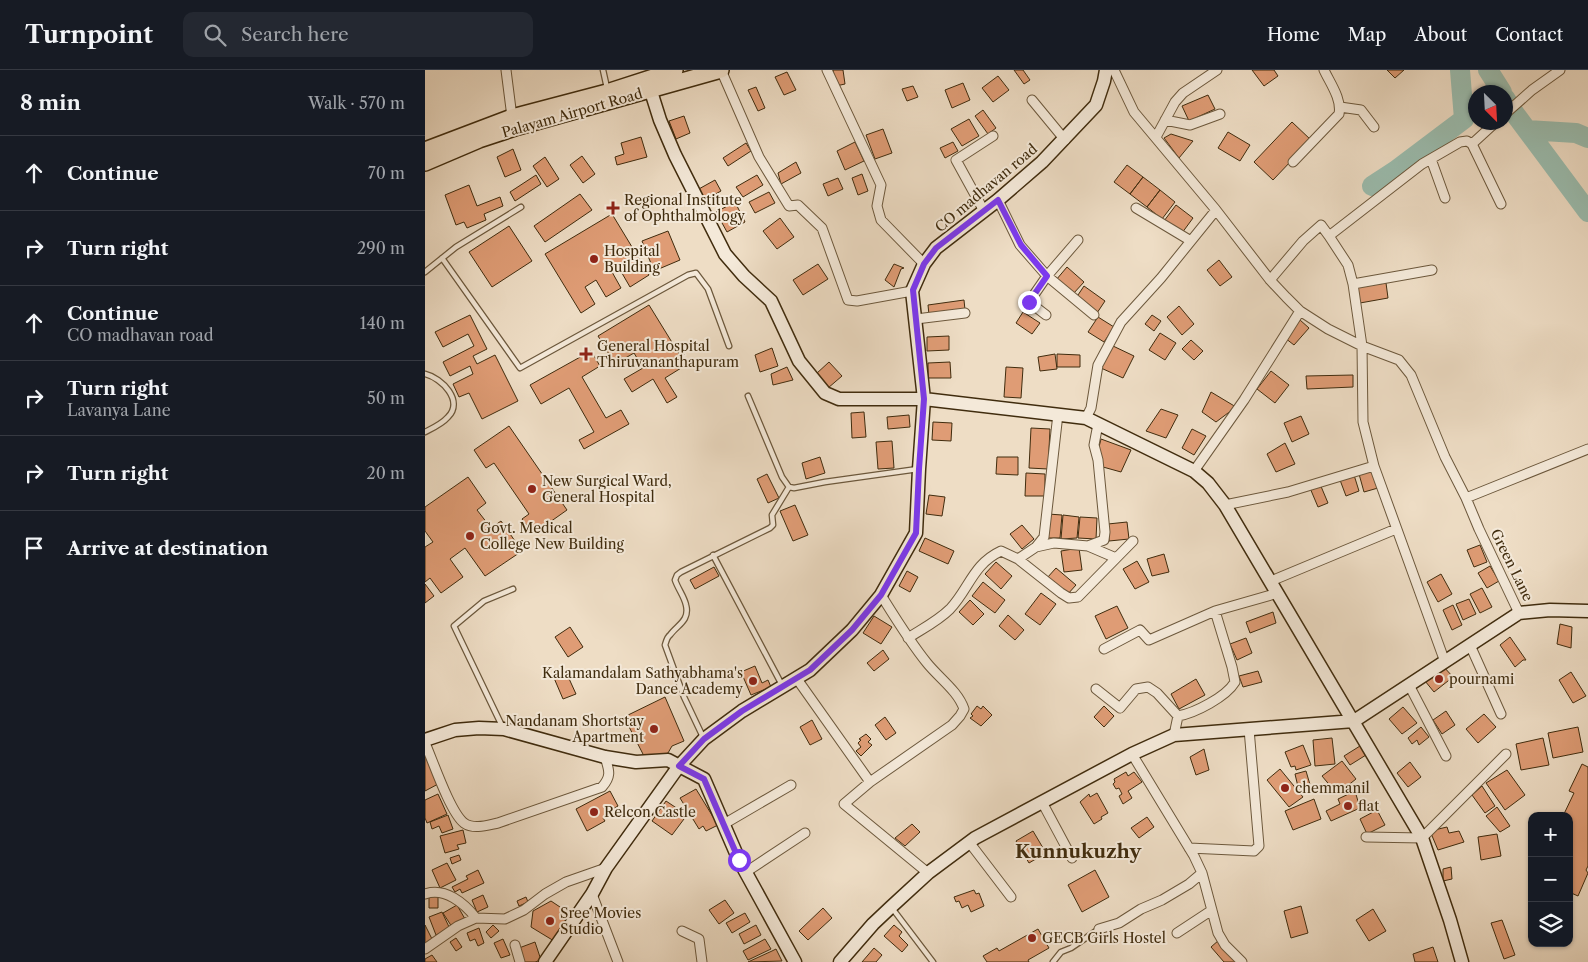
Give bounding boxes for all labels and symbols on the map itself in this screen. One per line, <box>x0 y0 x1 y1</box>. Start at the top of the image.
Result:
street label: Palayam Airport Road <box>500 84 645 142</box>
north arrow <box>1468 85 1513 130</box>
street label: CO madhavan road <box>931 140 1041 236</box>
place label: Regional Institute of Ophthalmology <box>624 191 745 225</box>
marker: Regional Institute of Ophthalmology <box>606 201 620 215</box>
place label: Hospital Building <box>604 242 660 276</box>
marker: Hospital Building <box>588 253 600 265</box>
route end <box>1018 291 1041 314</box>
place label: General Hospital Thiruvananthapuram <box>597 337 739 371</box>
marker: General Hospital Thiruvananthapuram <box>579 347 593 361</box>
place label: New Surgical Ward, General Hospital <box>542 472 672 506</box>
marker: New Surgical Ward, General Hospital <box>526 483 538 495</box>
place label: Govt. Medical College New Building <box>480 519 625 553</box>
street label: Green Lane <box>1487 526 1537 604</box>
marker: Govt. Medical College New Building <box>464 530 476 542</box>
place label: Kalamandalam Sathyabhama's Dance Academy <box>542 664 743 698</box>
place label: pournami <box>1449 670 1514 688</box>
marker: pournami <box>1433 673 1445 685</box>
marker: Kalamandalam Sathyabhama's Dance Academy <box>747 675 759 687</box>
place label: Nandanam Shortstay Apartment <box>505 712 644 746</box>
marker: Nandanam Shortstay Apartment <box>648 723 660 735</box>
place label: chemmanil <box>1295 779 1370 797</box>
marker: chemmanil <box>1279 782 1291 794</box>
place label: flat <box>1358 797 1379 815</box>
marker: flat <box>1342 800 1354 812</box>
place label: Relcon Castle <box>604 803 696 821</box>
marker: Relcon Castle <box>588 806 600 818</box>
district label: Kunnukuzhy <box>1015 840 1142 863</box>
route start <box>728 849 751 872</box>
place label: Sree Movies Studio <box>560 904 641 938</box>
marker: Sree Movies Studio <box>544 915 556 927</box>
place label: GECB Girls Hostel <box>1042 929 1166 947</box>
marker: GECB Girls Hostel <box>1026 932 1038 944</box>

